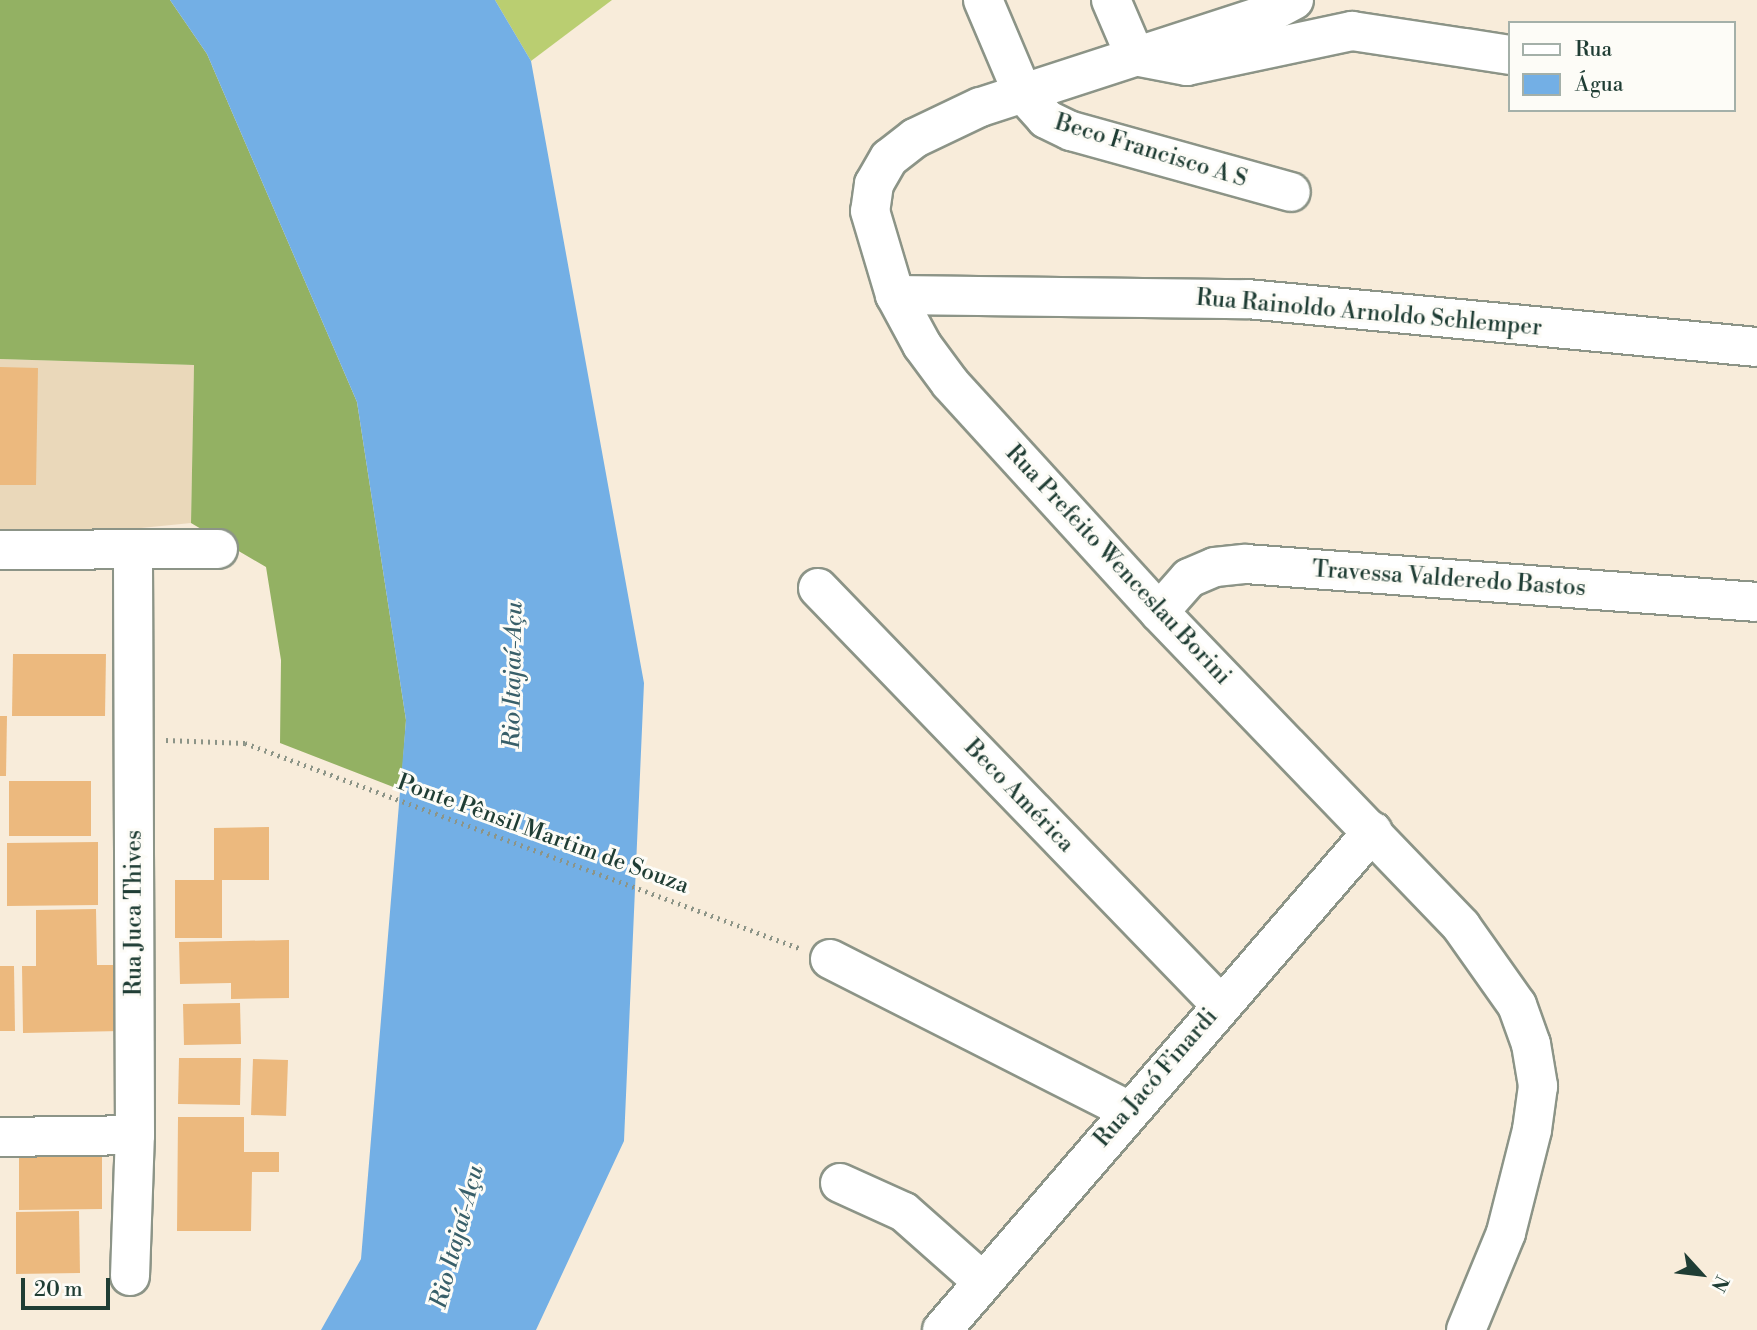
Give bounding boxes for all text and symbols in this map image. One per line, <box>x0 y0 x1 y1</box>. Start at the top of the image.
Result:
legend <box>1508 21 1736 112</box>
text: Rua <box>1575 37 1612 63</box>
text: Água <box>1575 72 1623 98</box>
street label: Beco Francisco A S <box>1052 109 1250 193</box>
street label: Rua Rainoldo Arnoldo Schlemper <box>1195 284 1543 342</box>
street label: Rua Prefeito Wenceslau Borini <box>1000 439 1236 691</box>
street label: Travessa Valderedo Bastos <box>1311 556 1587 602</box>
water label: Rio Itajaí-Açu <box>498 601 530 749</box>
street label: Beco América <box>958 734 1080 858</box>
street label: Ponte Pênsil Martim de Souza <box>393 768 693 900</box>
street label: Rua Juca Thives <box>120 830 148 996</box>
street label: Rua Jacó Finardi <box>1088 1003 1224 1153</box>
water label: Rio Itajaí-Açu <box>425 1162 491 1312</box>
north arrow <box>1666 1239 1736 1309</box>
scale bar <box>24 1264 114 1308</box>
text: N <box>1706 1271 1734 1296</box>
text: 20 m <box>34 1277 83 1303</box>

